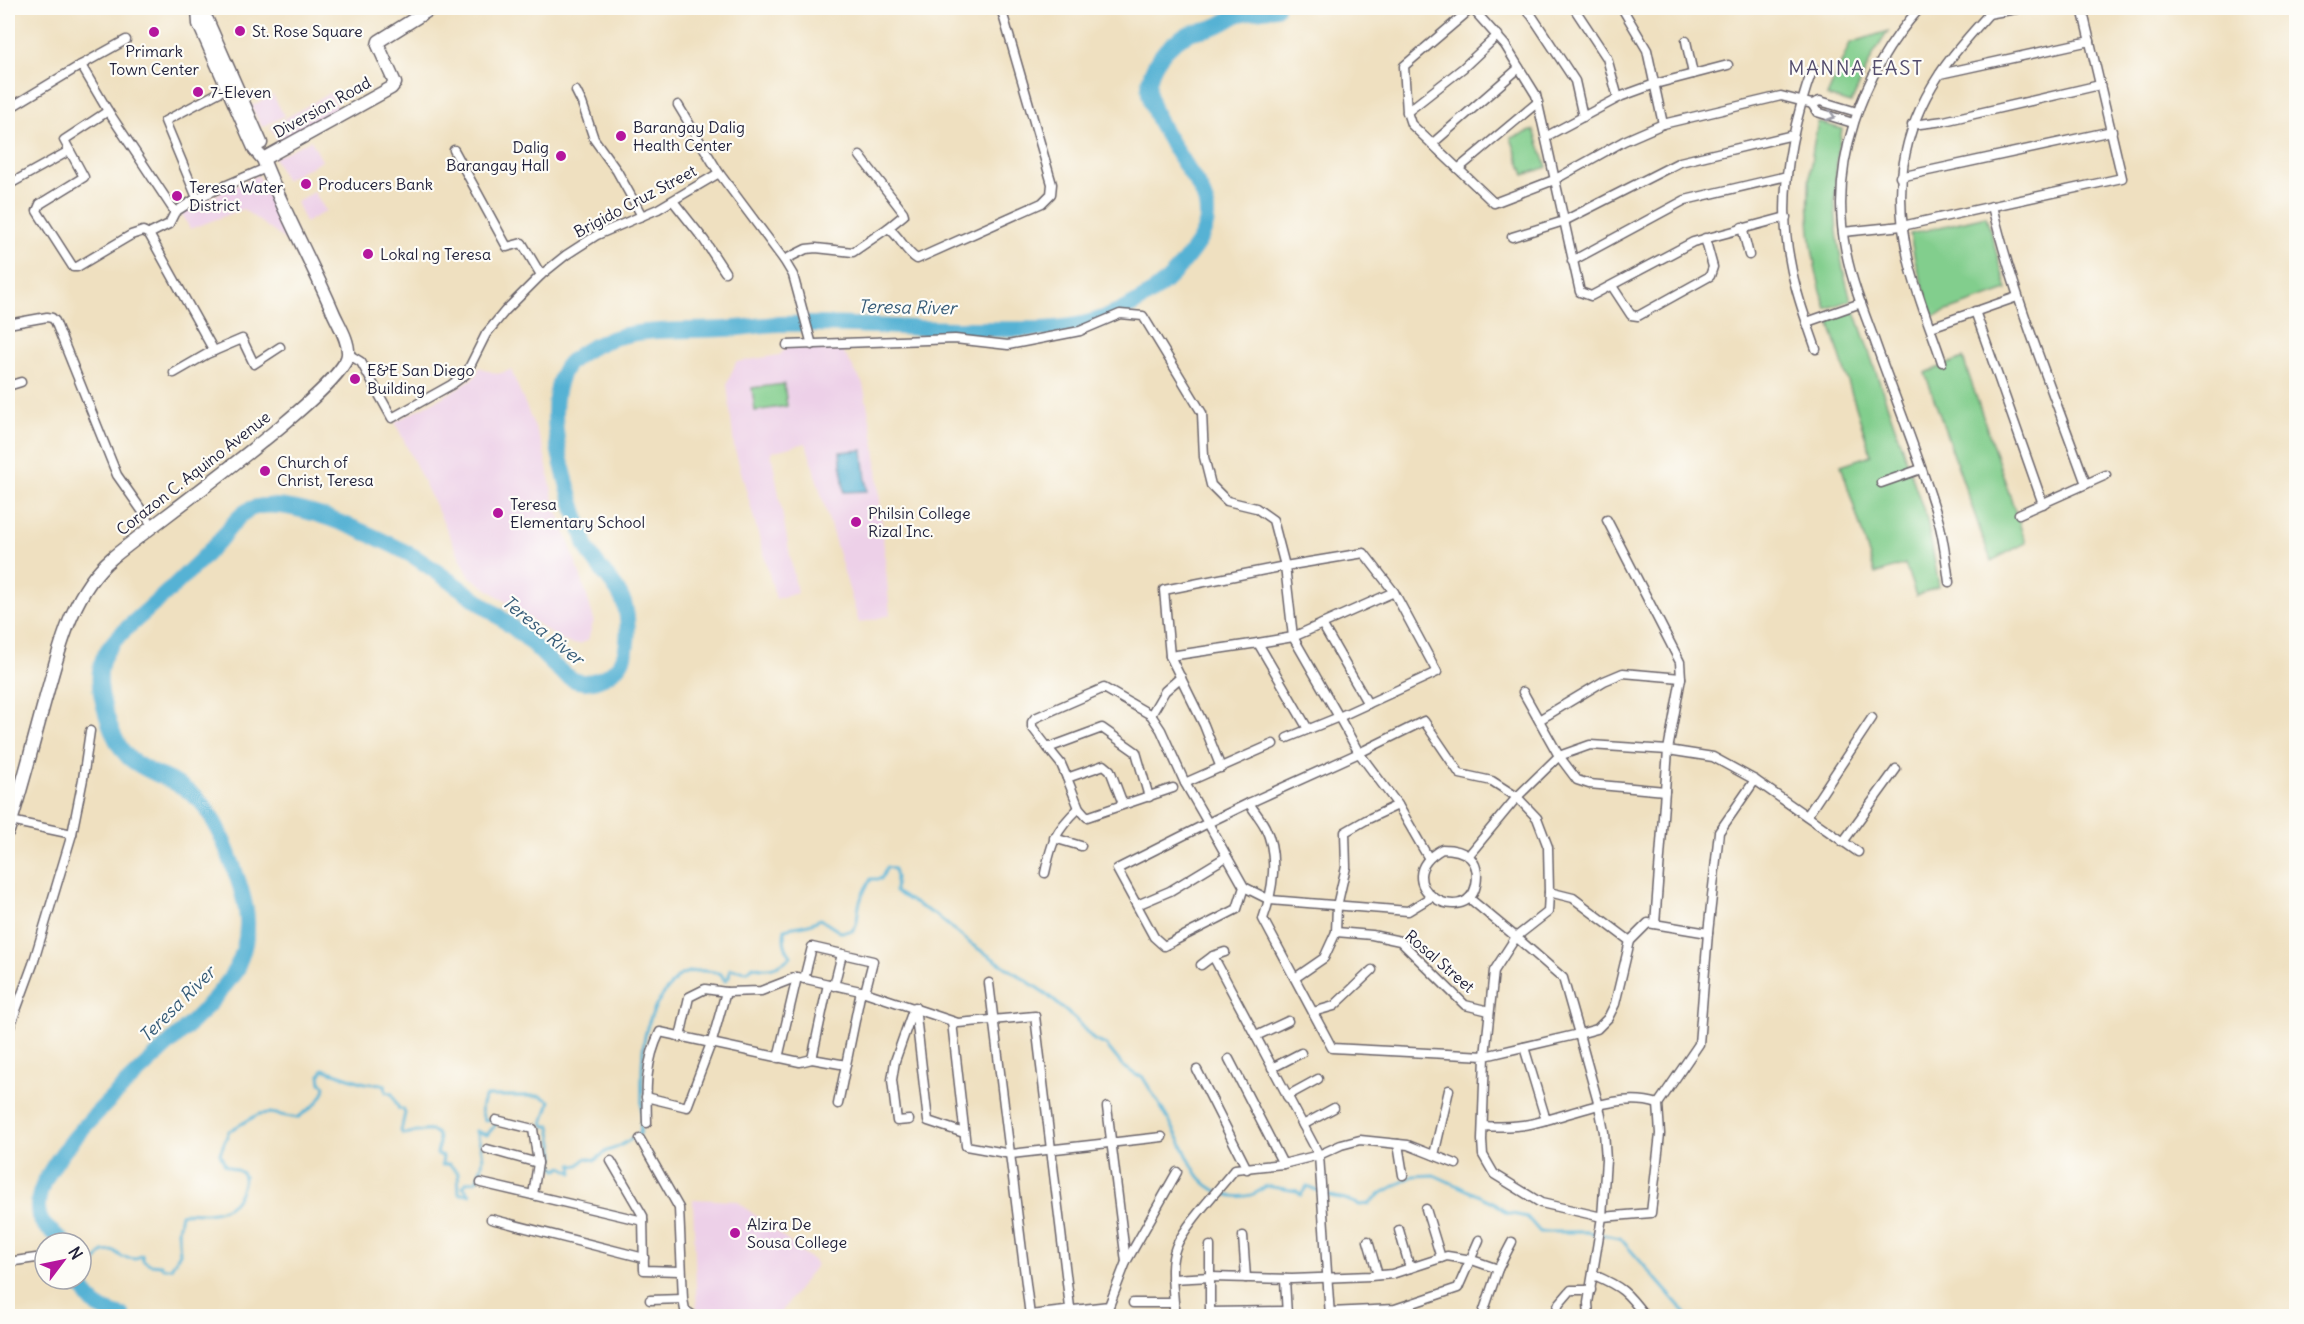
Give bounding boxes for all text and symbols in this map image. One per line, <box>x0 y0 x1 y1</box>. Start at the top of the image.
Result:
place label: St. Rose Square <box>252 21 363 41</box>
marker: St. Rose Square <box>233 24 247 38</box>
marker: Primark Town Center <box>147 25 161 39</box>
place label: Primark Town Center <box>109 41 200 79</box>
district label: MANNA EAST <box>1788 55 1924 80</box>
street label: Diversion Road <box>270 72 374 142</box>
place label: 7-Eleven <box>210 82 271 102</box>
marker: 7-Eleven <box>191 85 205 99</box>
one-way arrow <box>1825 109 1836 121</box>
place label: Barangay Dalig Health Center <box>633 117 745 155</box>
marker: Barangay Dalig Health Center <box>614 129 628 143</box>
place label: Dalig Barangay Hall <box>446 137 549 175</box>
marker: Dalig Barangay Hall <box>554 149 568 163</box>
street label: Brigido Cruz Street <box>570 160 700 242</box>
place label: Producers Bank <box>318 174 433 194</box>
place label: Teresa Water District <box>189 177 284 215</box>
marker: Producers Bank <box>299 177 313 191</box>
marker: Teresa Water District <box>170 189 184 203</box>
place label: Lokal ng Teresa <box>380 244 491 264</box>
marker: Lokal ng Teresa <box>361 247 375 261</box>
water label: Teresa River <box>858 295 959 319</box>
place label: E&E San Diego Building <box>367 360 474 398</box>
marker: E&E San Diego Building <box>348 372 362 386</box>
street label: Corazon C. Aquino Avenue <box>112 407 274 539</box>
place label: Church of Christ, Teresa <box>277 452 374 490</box>
marker: Church of Christ, Teresa <box>258 464 272 478</box>
place label: Teresa Elementary School <box>510 494 645 532</box>
place label: Philsin College Rizal Inc. <box>868 503 971 541</box>
marker: Teresa Elementary School <box>491 506 505 520</box>
marker: Philsin College Rizal Inc. <box>849 515 863 529</box>
water label: Teresa River <box>498 590 591 672</box>
street label: Rosal Street <box>1401 925 1479 997</box>
water label: Teresa River <box>134 959 222 1047</box>
place label: Alzira De Sousa College <box>747 1214 847 1252</box>
marker: Alzira De Sousa College <box>728 1226 742 1240</box>
north arrow <box>33 1231 93 1291</box>
text: N <box>64 1243 87 1263</box>

